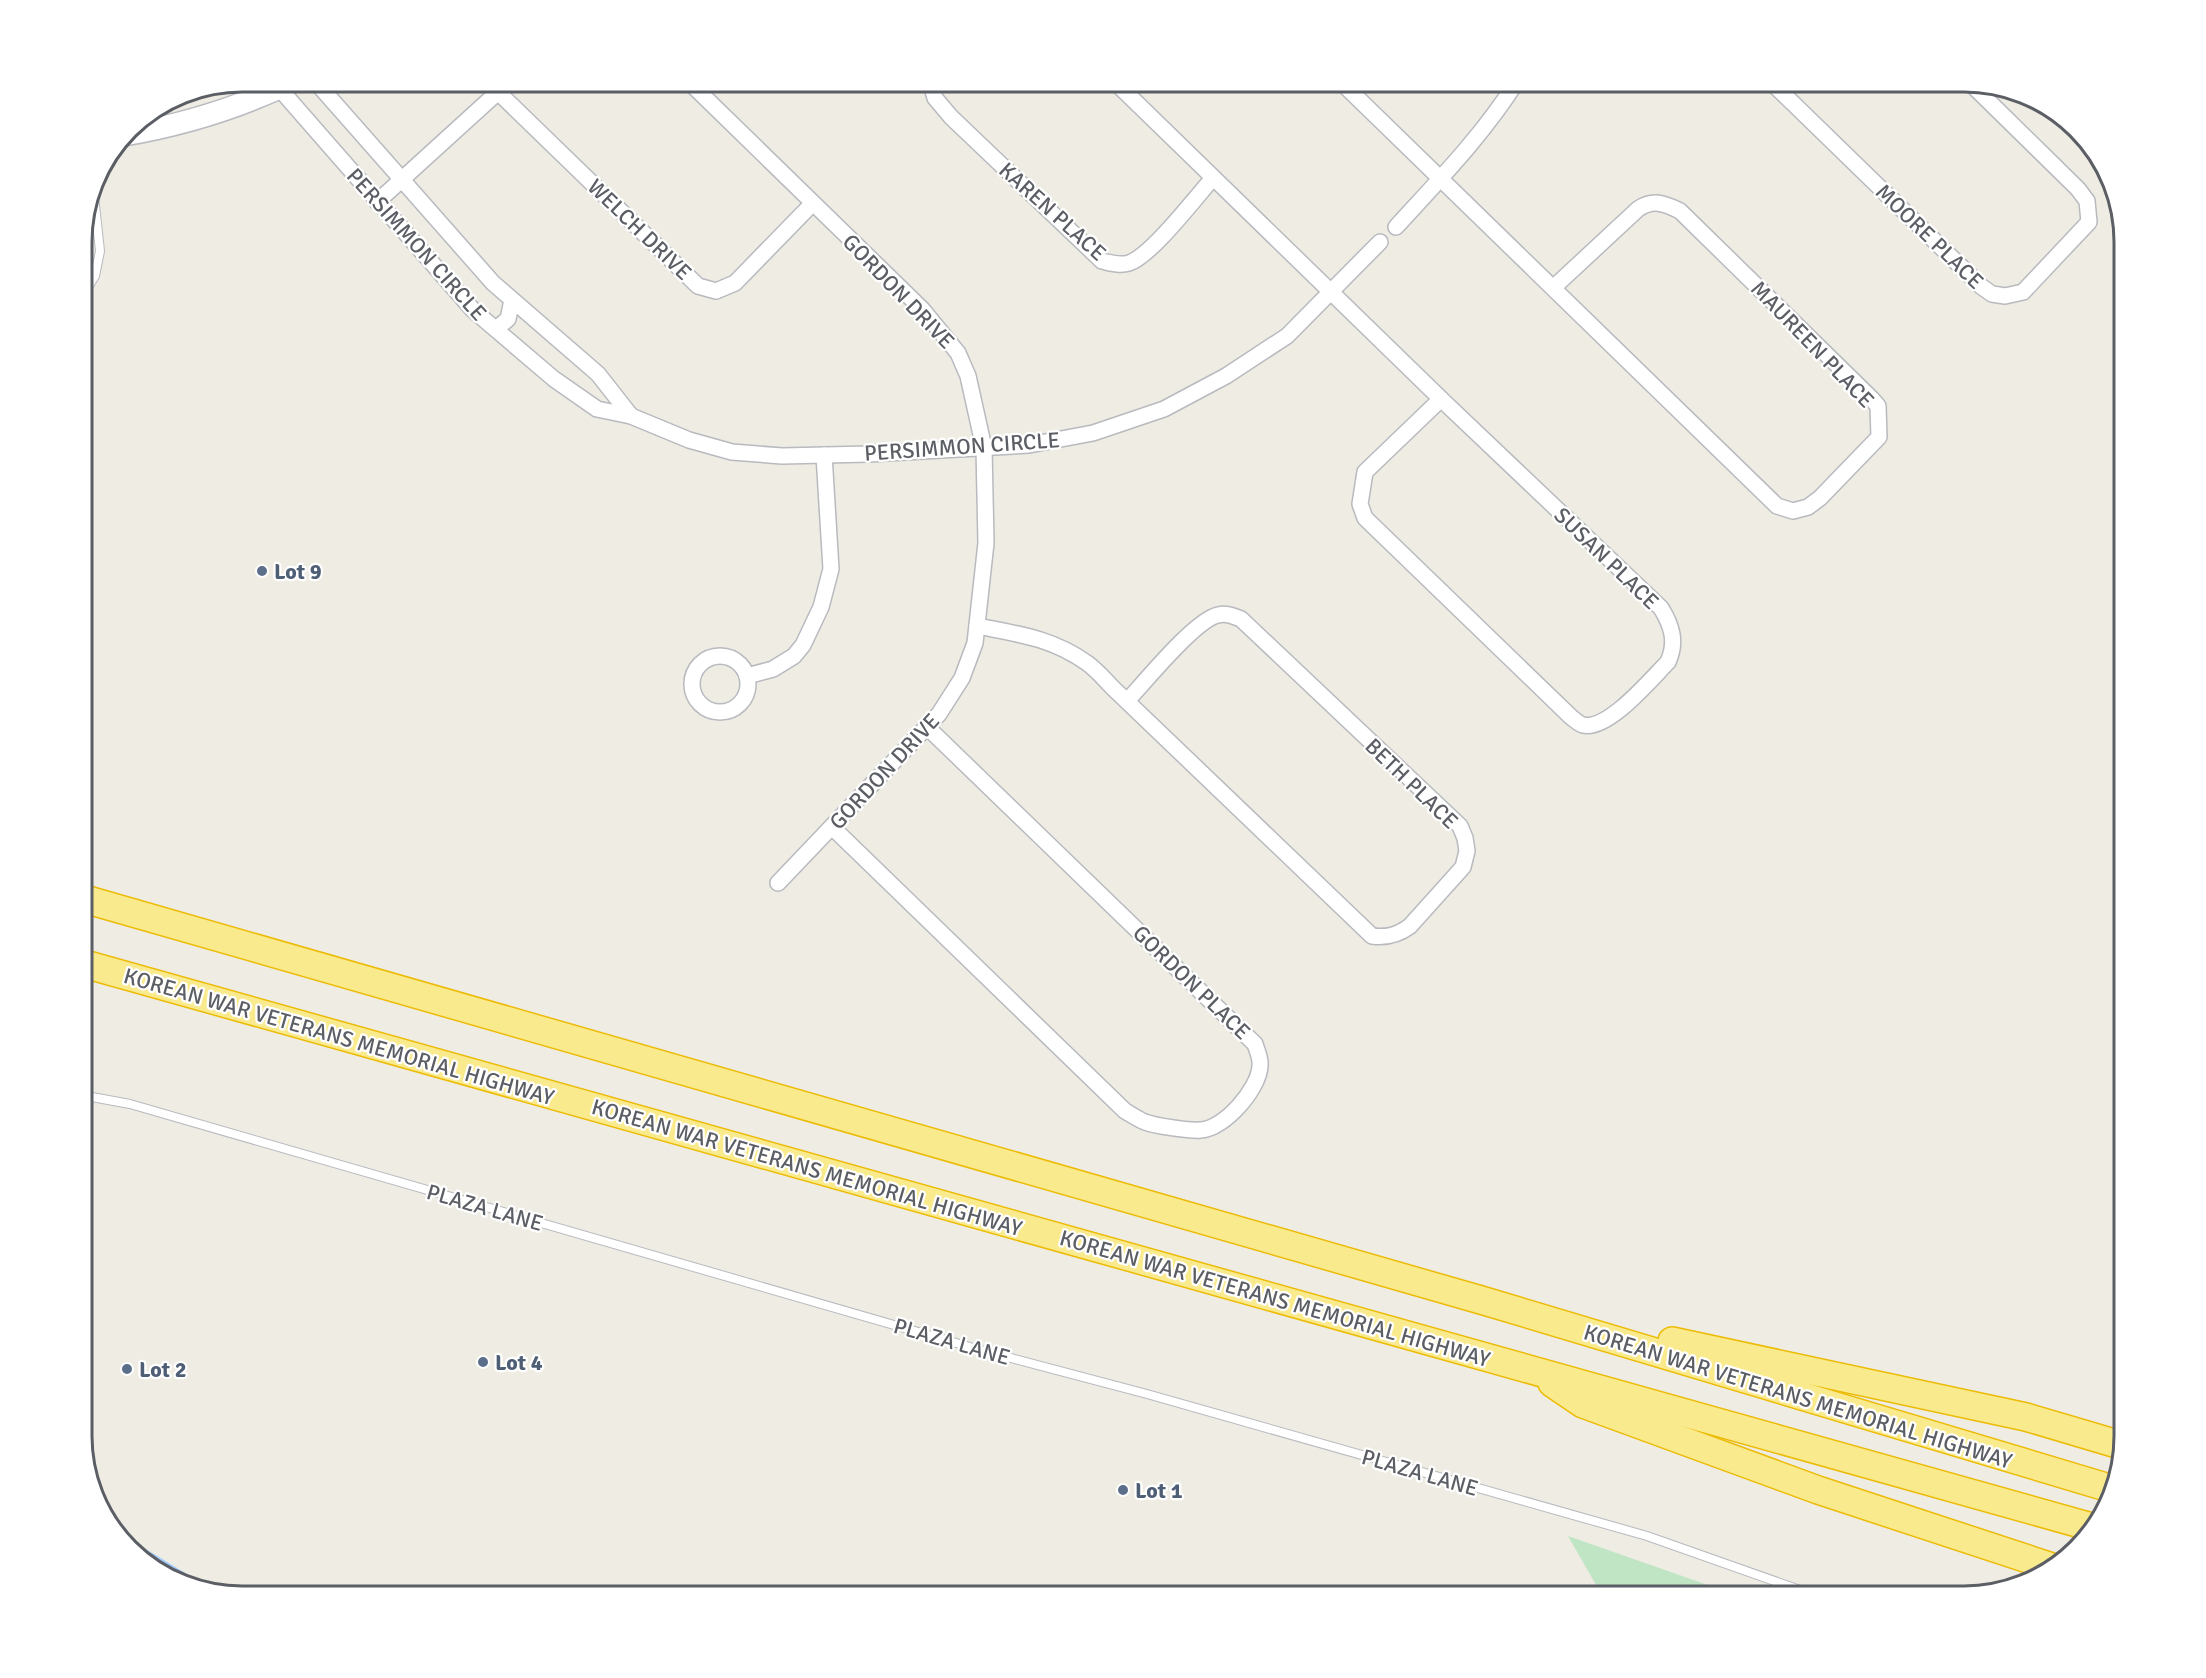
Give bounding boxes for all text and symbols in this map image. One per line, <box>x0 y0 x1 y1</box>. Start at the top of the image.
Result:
street label: KAREN PLACE <box>994 156 1112 266</box>
street label: PERSIMMON CIRCLE <box>341 162 492 326</box>
street label: WELCH DRIVE <box>582 173 697 286</box>
street label: MOORE PLACE <box>1870 178 1989 295</box>
street label: GORDON DRIVE <box>837 228 960 354</box>
street label: MAUREEN PLACE <box>1745 275 1880 413</box>
street label: PERSIMMON CIRCLE <box>863 426 1061 467</box>
street label: SUSAN PLACE <box>1549 502 1665 615</box>
place label: Lot 9 <box>274 558 322 585</box>
marker: Lot 9 <box>255 564 269 578</box>
street label: GORDON DRIVE <box>824 708 945 835</box>
street label: BETH PLACE <box>1360 732 1464 834</box>
street label: GORDON PLACE <box>1127 920 1256 1045</box>
street label: KOREAN WAR VETERANS MEMORIAL HIGHWAY <box>121 962 557 1111</box>
street label: KOREAN WAR VETERANS MEMORIAL HIGHWAY <box>589 1093 1025 1242</box>
street label: PLAZA LANE <box>423 1178 546 1237</box>
street label: KOREAN WAR VETERANS MEMORIAL HIGHWAY <box>1057 1224 1493 1373</box>
street label: PLAZA LANE <box>890 1312 1013 1371</box>
street label: KOREAN WAR VETERANS MEMORIAL HIGHWAY <box>1580 1318 2015 1475</box>
place label: Lot 4 <box>495 1349 543 1376</box>
marker: Lot 4 <box>476 1355 490 1369</box>
place label: Lot 2 <box>139 1356 187 1383</box>
marker: Lot 2 <box>120 1362 134 1376</box>
street label: PLAZA LANE <box>1358 1443 1481 1502</box>
place label: Lot 1 <box>1135 1477 1183 1504</box>
marker: Lot 1 <box>1116 1483 1130 1497</box>

